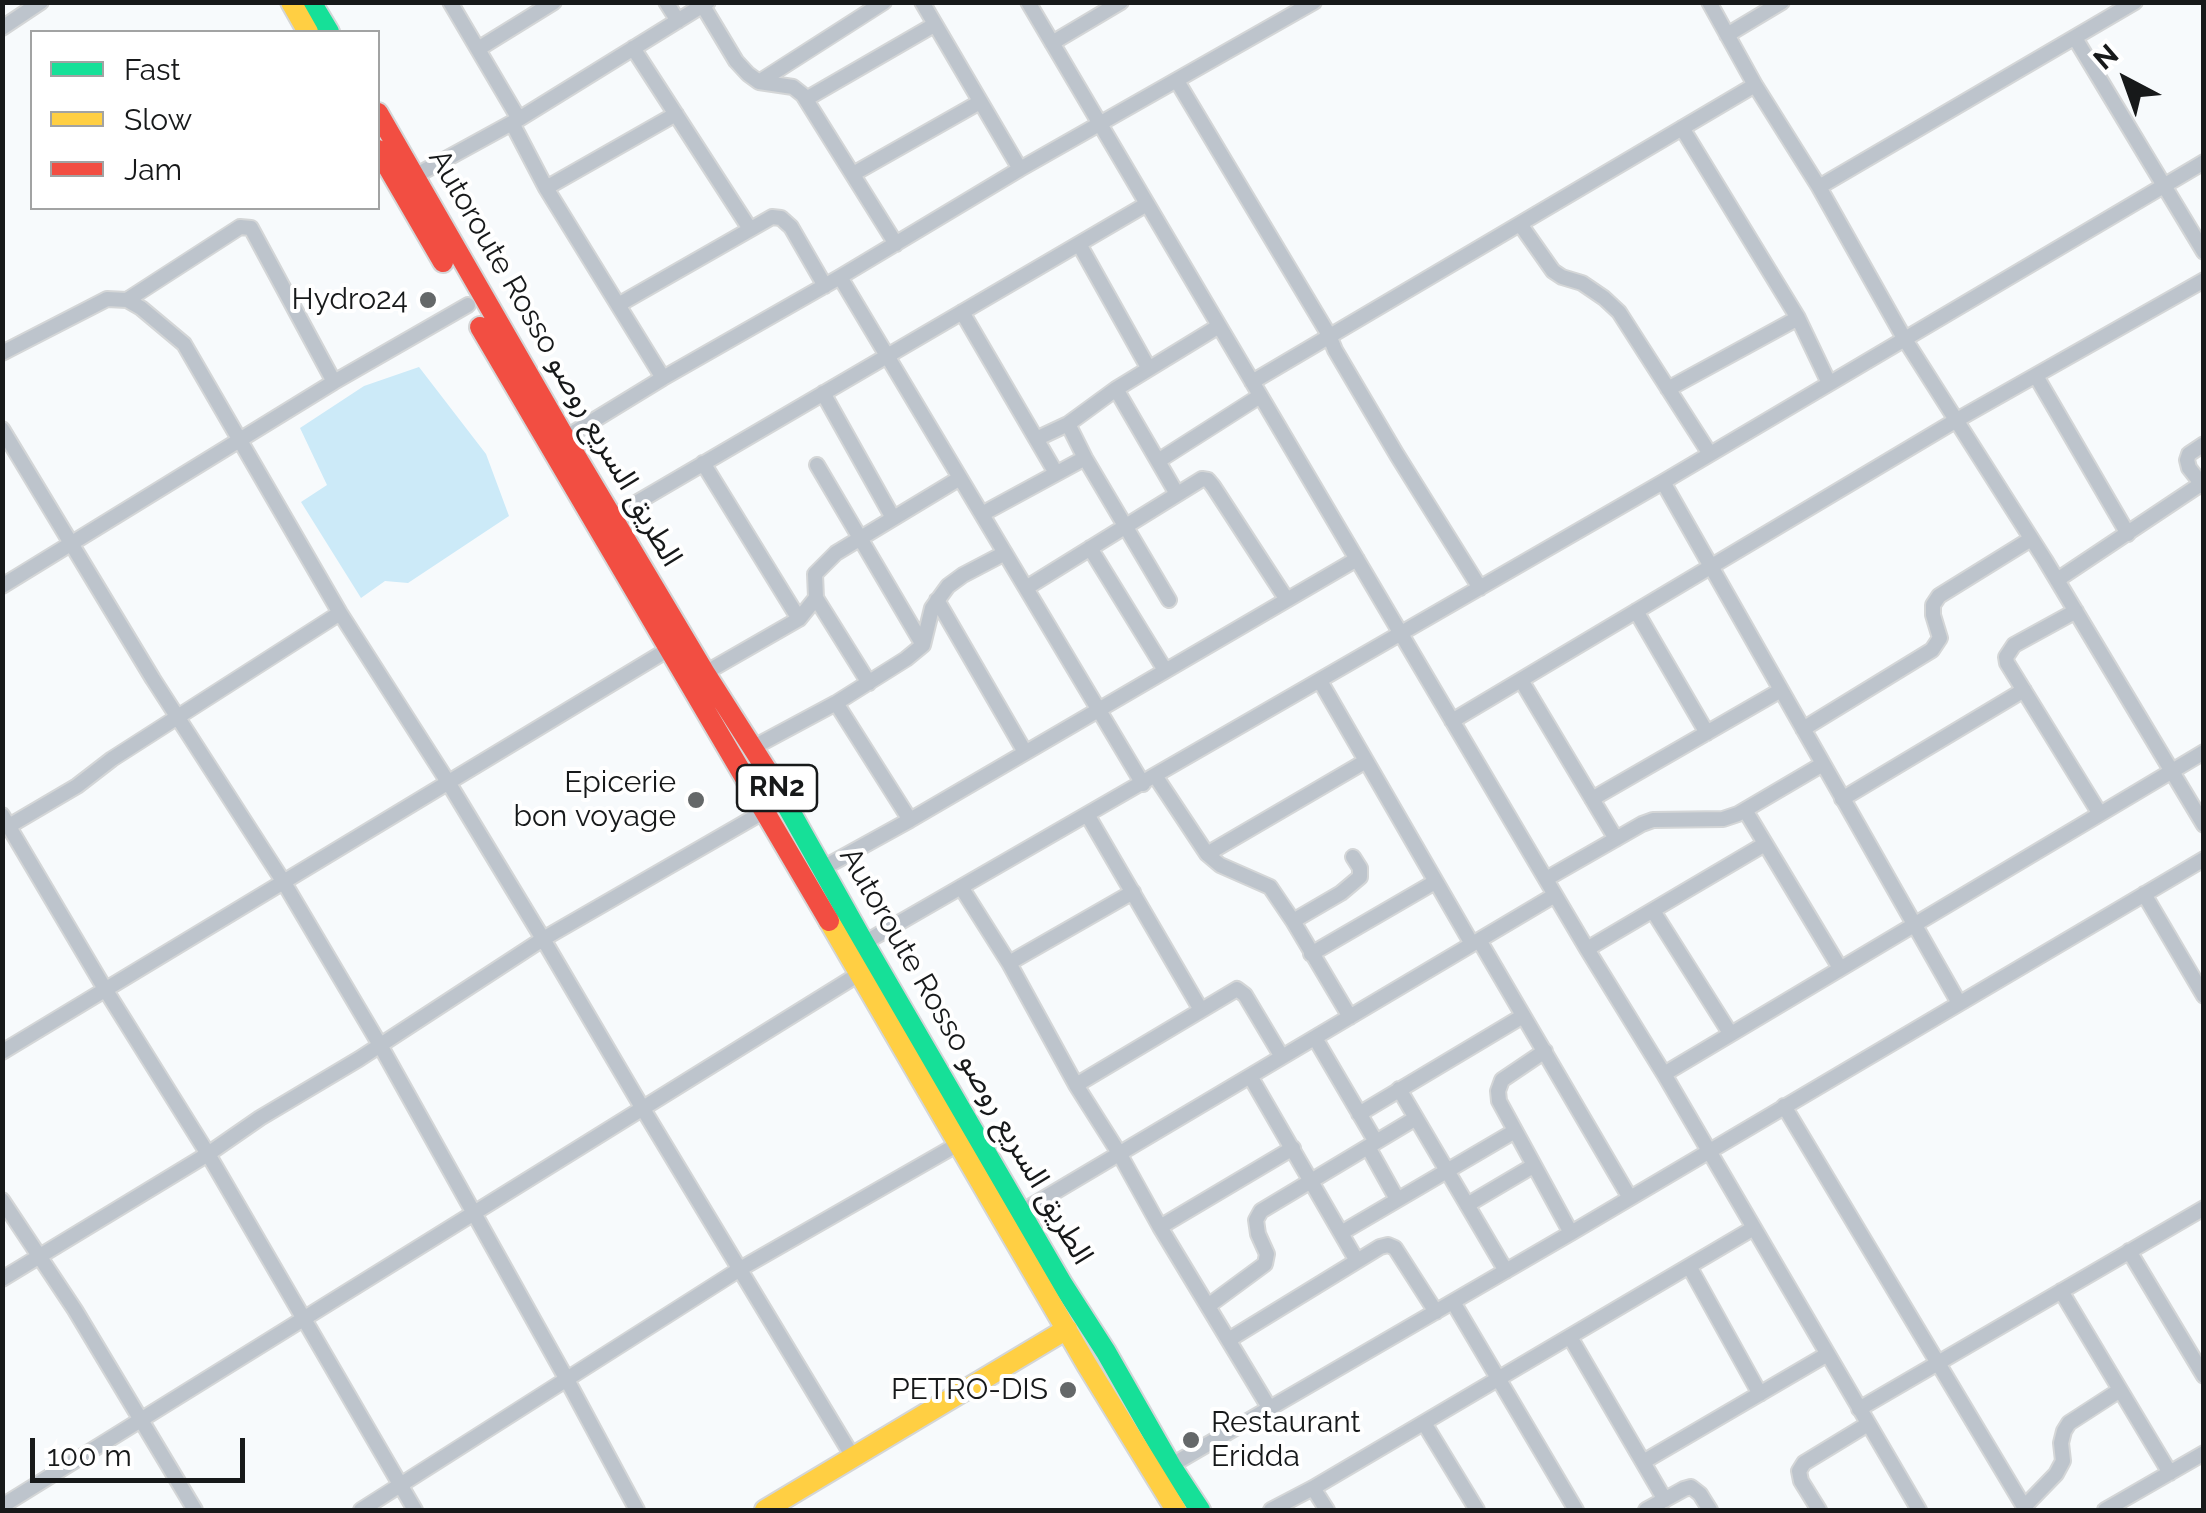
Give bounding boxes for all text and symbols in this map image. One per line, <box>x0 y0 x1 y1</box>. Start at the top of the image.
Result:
legend <box>30 30 380 210</box>
north arrow <box>2076 30 2176 130</box>
text: N <box>2087 38 2125 76</box>
text: Fast <box>124 52 181 87</box>
text: Slow <box>124 102 192 137</box>
street label: Autoroute Rosso الطريق السريع روصو <box>421 143 689 573</box>
text: Jam <box>124 152 182 187</box>
place label: Hydro24 <box>292 282 408 318</box>
marker: Hydro24 <box>417 289 439 311</box>
place label: Epicerie bon voyage <box>513 765 676 836</box>
road number: RN2 <box>737 765 817 811</box>
marker: Epicerie bon voyage <box>685 789 707 811</box>
street label: Autoroute Rosso الطريق السريع روصو <box>832 841 1100 1271</box>
place label: PETRO-DIS <box>891 1372 1048 1408</box>
marker: PETRO-DIS <box>1057 1379 1079 1401</box>
place label: Restaurant Eridda <box>1211 1405 1361 1476</box>
scale bar <box>35 1418 250 1480</box>
marker: Restaurant Eridda <box>1180 1429 1202 1451</box>
text: 100 m <box>47 1438 132 1473</box>

